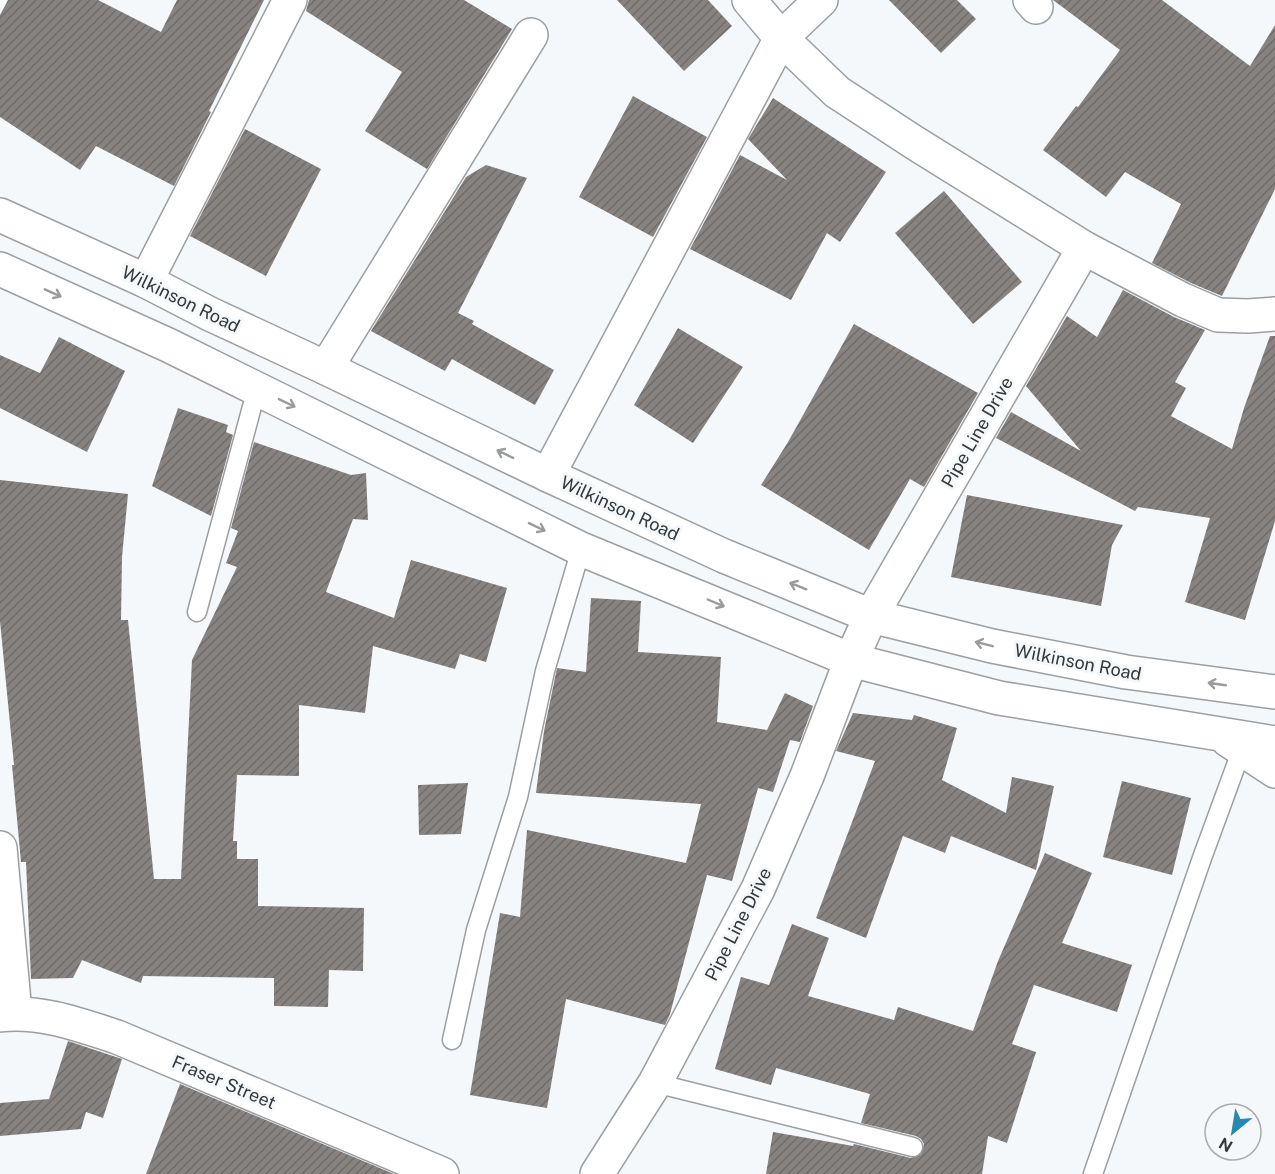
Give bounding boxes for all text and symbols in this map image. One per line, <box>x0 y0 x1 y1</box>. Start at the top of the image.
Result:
street label: Wilkinson Road <box>119 261 243 337</box>
one-way arrow <box>44 288 62 300</box>
street label: Pipe Line Drive <box>937 373 1017 491</box>
one-way arrow <box>277 398 295 409</box>
one-way arrow <box>497 448 515 460</box>
street label: Wilkinson Road <box>557 471 683 545</box>
one-way arrow <box>527 522 545 533</box>
one-way arrow <box>789 580 808 591</box>
one-way arrow <box>707 599 725 610</box>
one-way arrow <box>974 637 993 649</box>
street label: Wilkinson Road <box>1013 639 1143 685</box>
one-way arrow <box>1208 679 1227 690</box>
street label: Pipe Line Drive <box>700 864 776 984</box>
street label: Fraser Street <box>169 1051 279 1113</box>
north arrow <box>1203 1102 1263 1162</box>
text: N <box>1216 1133 1236 1156</box>

